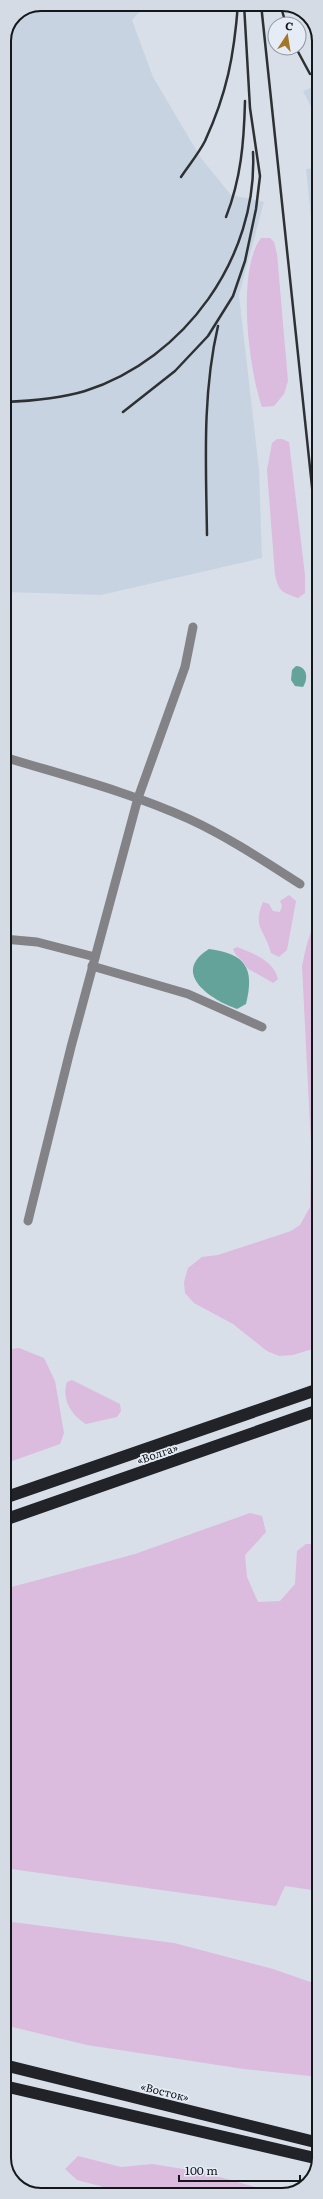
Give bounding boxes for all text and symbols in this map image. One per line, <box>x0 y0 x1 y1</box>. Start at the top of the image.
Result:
north arrow <box>267 16 307 56</box>
text: С <box>284 17 295 34</box>
street label: «Волга» <box>134 1438 180 1468</box>
street label: «Восток» <box>139 2077 191 2105</box>
scale bar <box>179 2157 300 2183</box>
text: 100 m <box>185 2161 218 2179</box>

